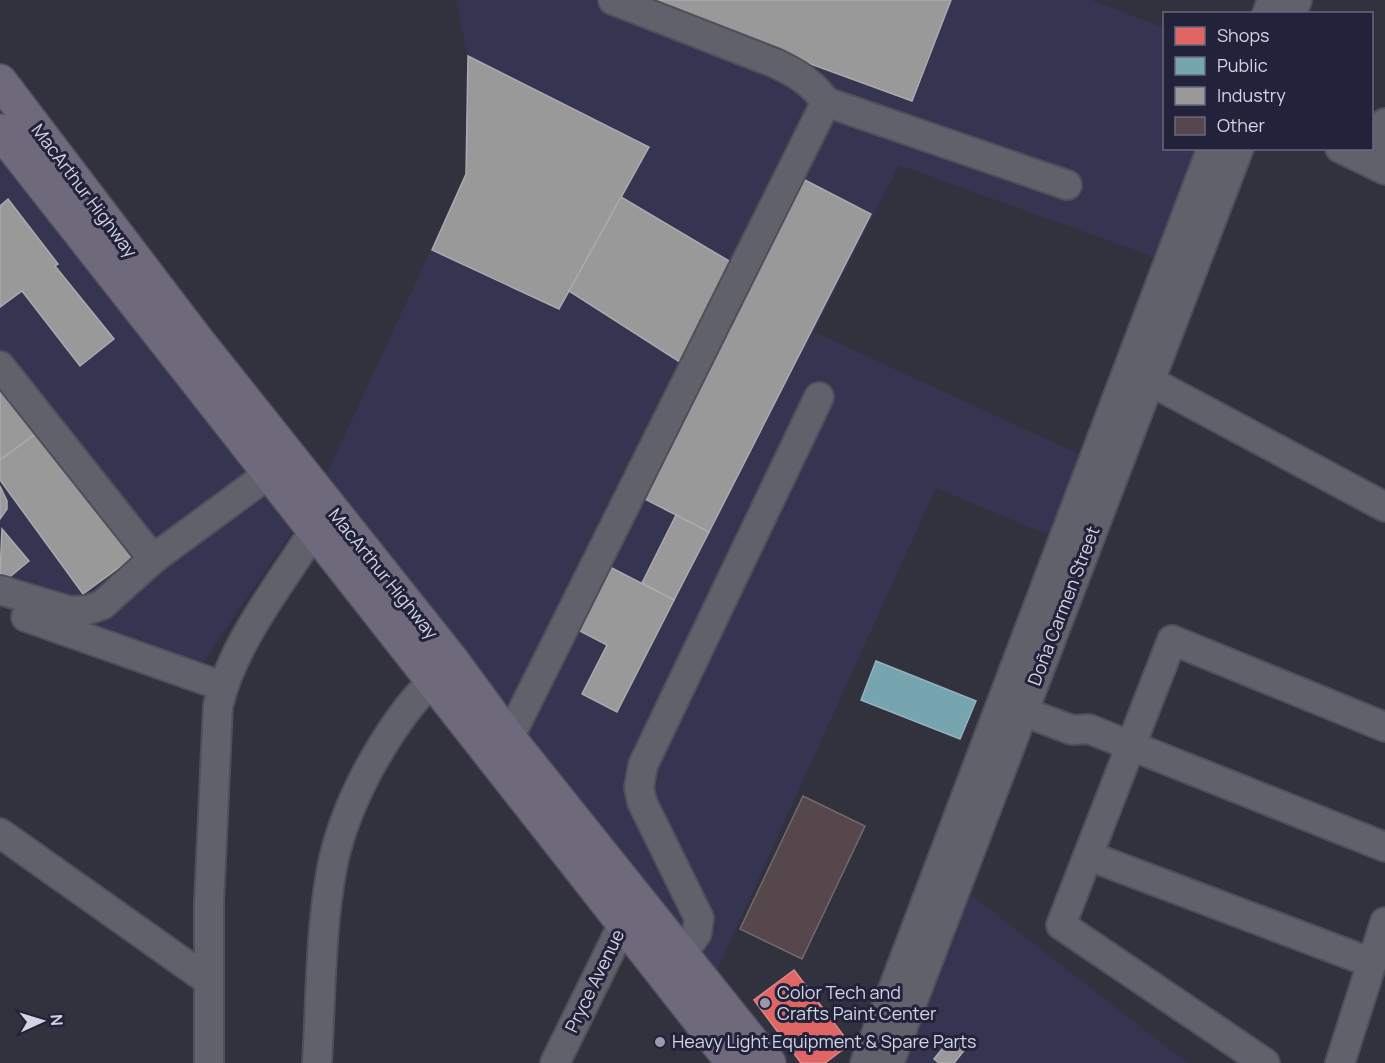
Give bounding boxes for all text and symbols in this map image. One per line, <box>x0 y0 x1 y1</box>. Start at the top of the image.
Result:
legend <box>1163 12 1373 150</box>
text: Shops <box>1217 23 1269 47</box>
text: Public <box>1217 53 1268 77</box>
text: Industry <box>1217 83 1286 107</box>
text: Other <box>1217 113 1265 137</box>
street label: MacArthur Highway <box>27 119 143 263</box>
street label: MacArthur Highway <box>324 503 444 644</box>
street label: Doña Carmen Street <box>1022 522 1105 689</box>
street label: Pryce Avenue <box>559 925 629 1036</box>
place label: Color Tech and Crafts Paint Center <box>777 980 937 1025</box>
north arrow <box>12 991 72 1051</box>
marker: Color Tech and Crafts Paint Center <box>758 996 772 1010</box>
text: N <box>46 1013 68 1026</box>
place label: Heavy Light Equipment & Spare Parts <box>672 1029 977 1053</box>
marker: Heavy Light Equipment & Spare Parts <box>653 1035 667 1049</box>

